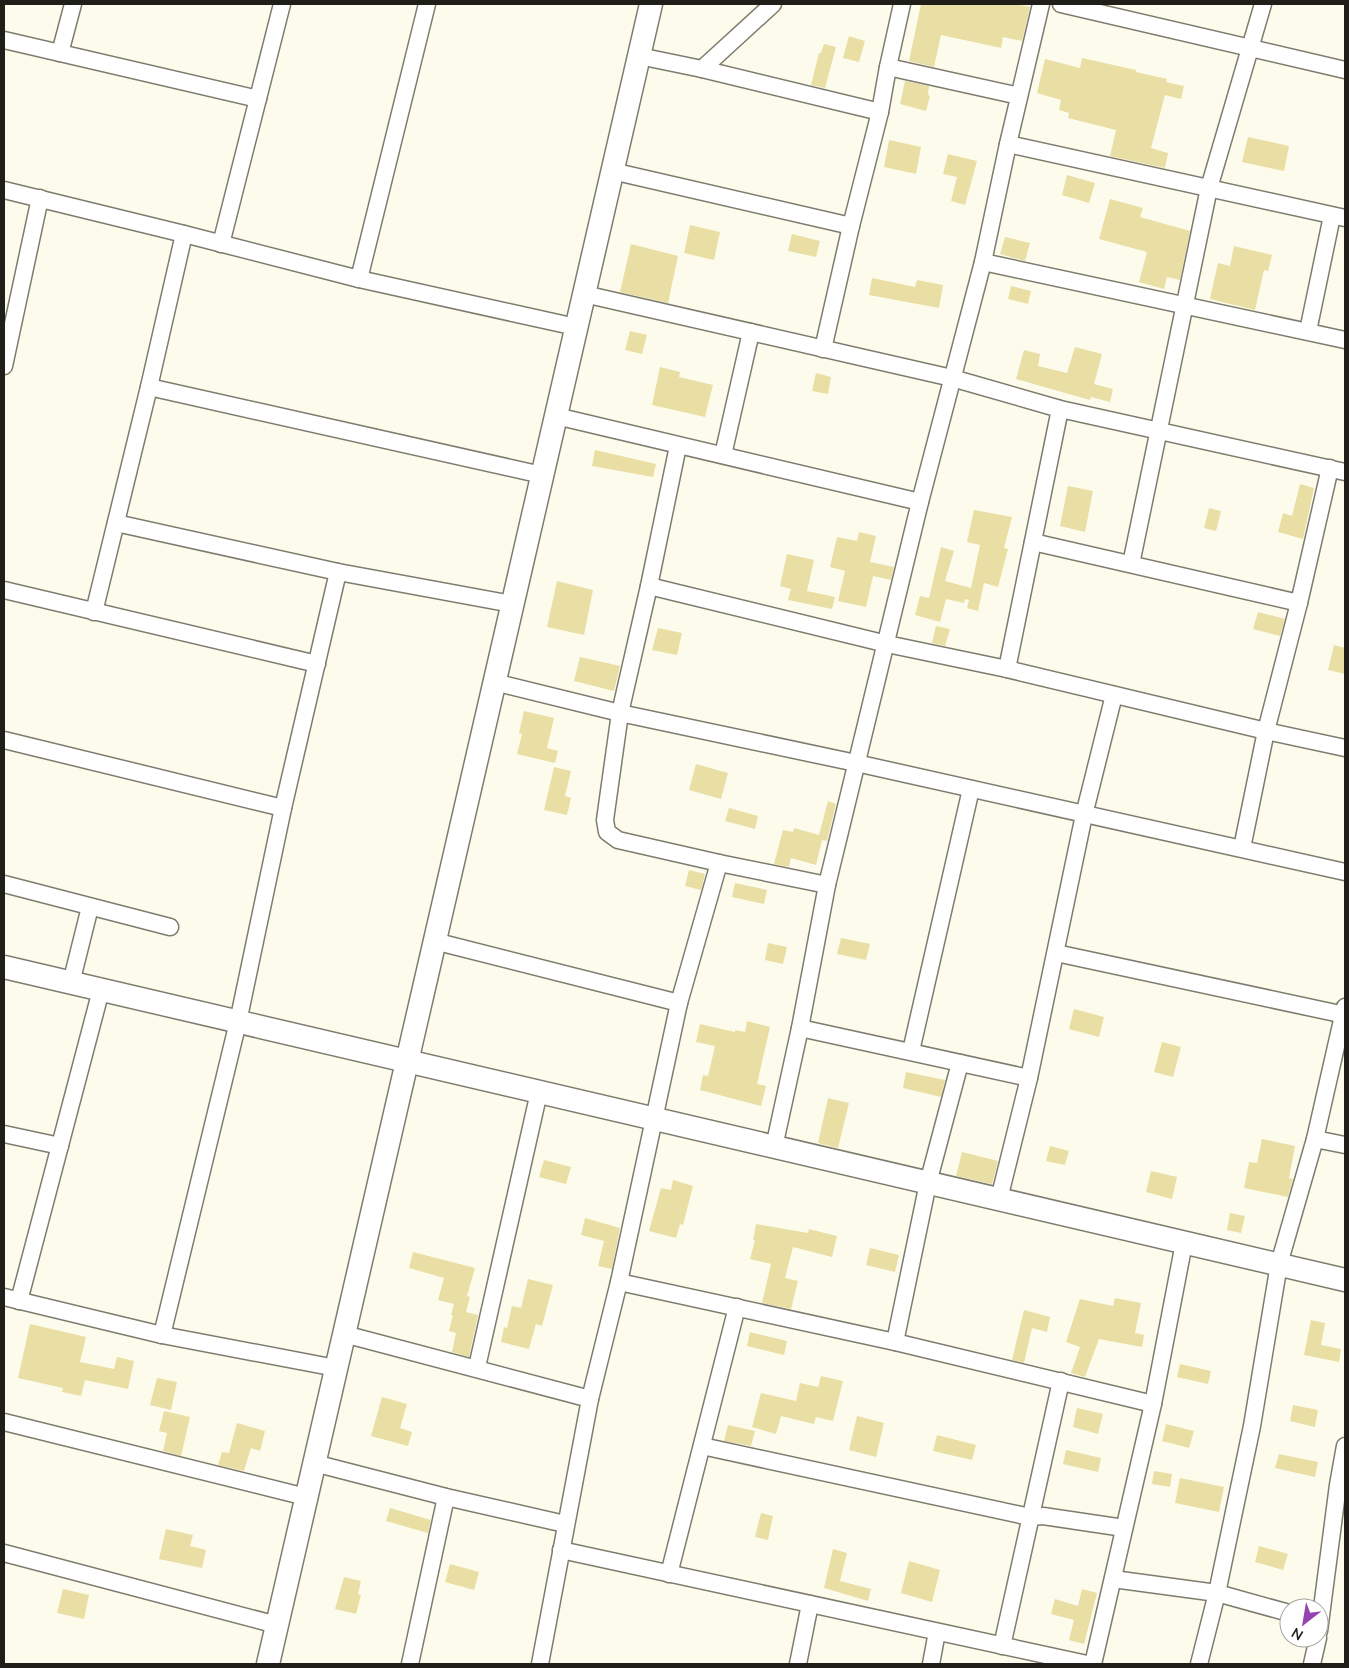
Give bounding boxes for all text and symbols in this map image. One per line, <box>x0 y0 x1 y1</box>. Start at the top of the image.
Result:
north arrow <box>1279 1598 1329 1648</box>
text: N <box>1288 1623 1307 1645</box>

